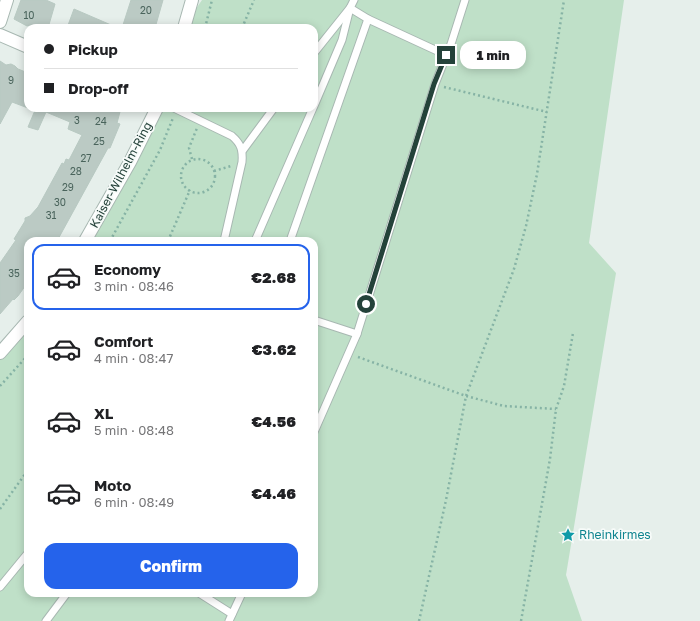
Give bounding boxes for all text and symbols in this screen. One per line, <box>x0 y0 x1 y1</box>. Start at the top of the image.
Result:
house number: 20 <box>140 4 152 16</box>
house number: 10 <box>23 9 35 21</box>
text: Pickup <box>68 40 118 58</box>
callout: 1 min <box>460 41 526 69</box>
route end <box>437 46 455 64</box>
text: 1 min <box>476 47 510 63</box>
house number: 9 <box>8 74 14 86</box>
text: Drop-off <box>68 79 128 97</box>
house number: 3 <box>74 114 80 126</box>
house number: 24 <box>95 115 107 127</box>
street label: Kaiser-Wilhelm-Ring <box>86 119 155 230</box>
house number: 25 <box>93 135 105 147</box>
house number: 27 <box>80 152 92 164</box>
house number: 28 <box>70 165 82 177</box>
house number: 29 <box>62 181 74 193</box>
house number: 30 <box>54 196 66 208</box>
house number: 31 <box>46 209 56 221</box>
icon: car <box>46 259 82 295</box>
text: Economy <box>94 260 161 278</box>
house number: 35 <box>8 267 20 279</box>
text: €2.68 <box>251 268 296 286</box>
text: 3 min · 08:46 <box>94 278 174 294</box>
route start <box>357 295 375 313</box>
icon: car <box>46 331 82 367</box>
text: Comfort <box>94 332 153 350</box>
text: €3.62 <box>252 340 296 358</box>
text: 4 min · 08:47 <box>94 350 173 366</box>
icon: car <box>46 403 82 439</box>
text: XL <box>94 404 113 422</box>
text: €4.56 <box>252 412 296 430</box>
text: 5 min · 08:48 <box>94 422 174 438</box>
icon: car <box>46 475 82 511</box>
text: Moto <box>94 476 131 494</box>
text: €4.46 <box>251 484 296 502</box>
text: 6 min · 08:49 <box>94 494 174 510</box>
place icon: Rheinkirmes <box>560 527 576 543</box>
place label: Rheinkirmes <box>579 527 651 542</box>
button: Confirm <box>44 543 298 589</box>

